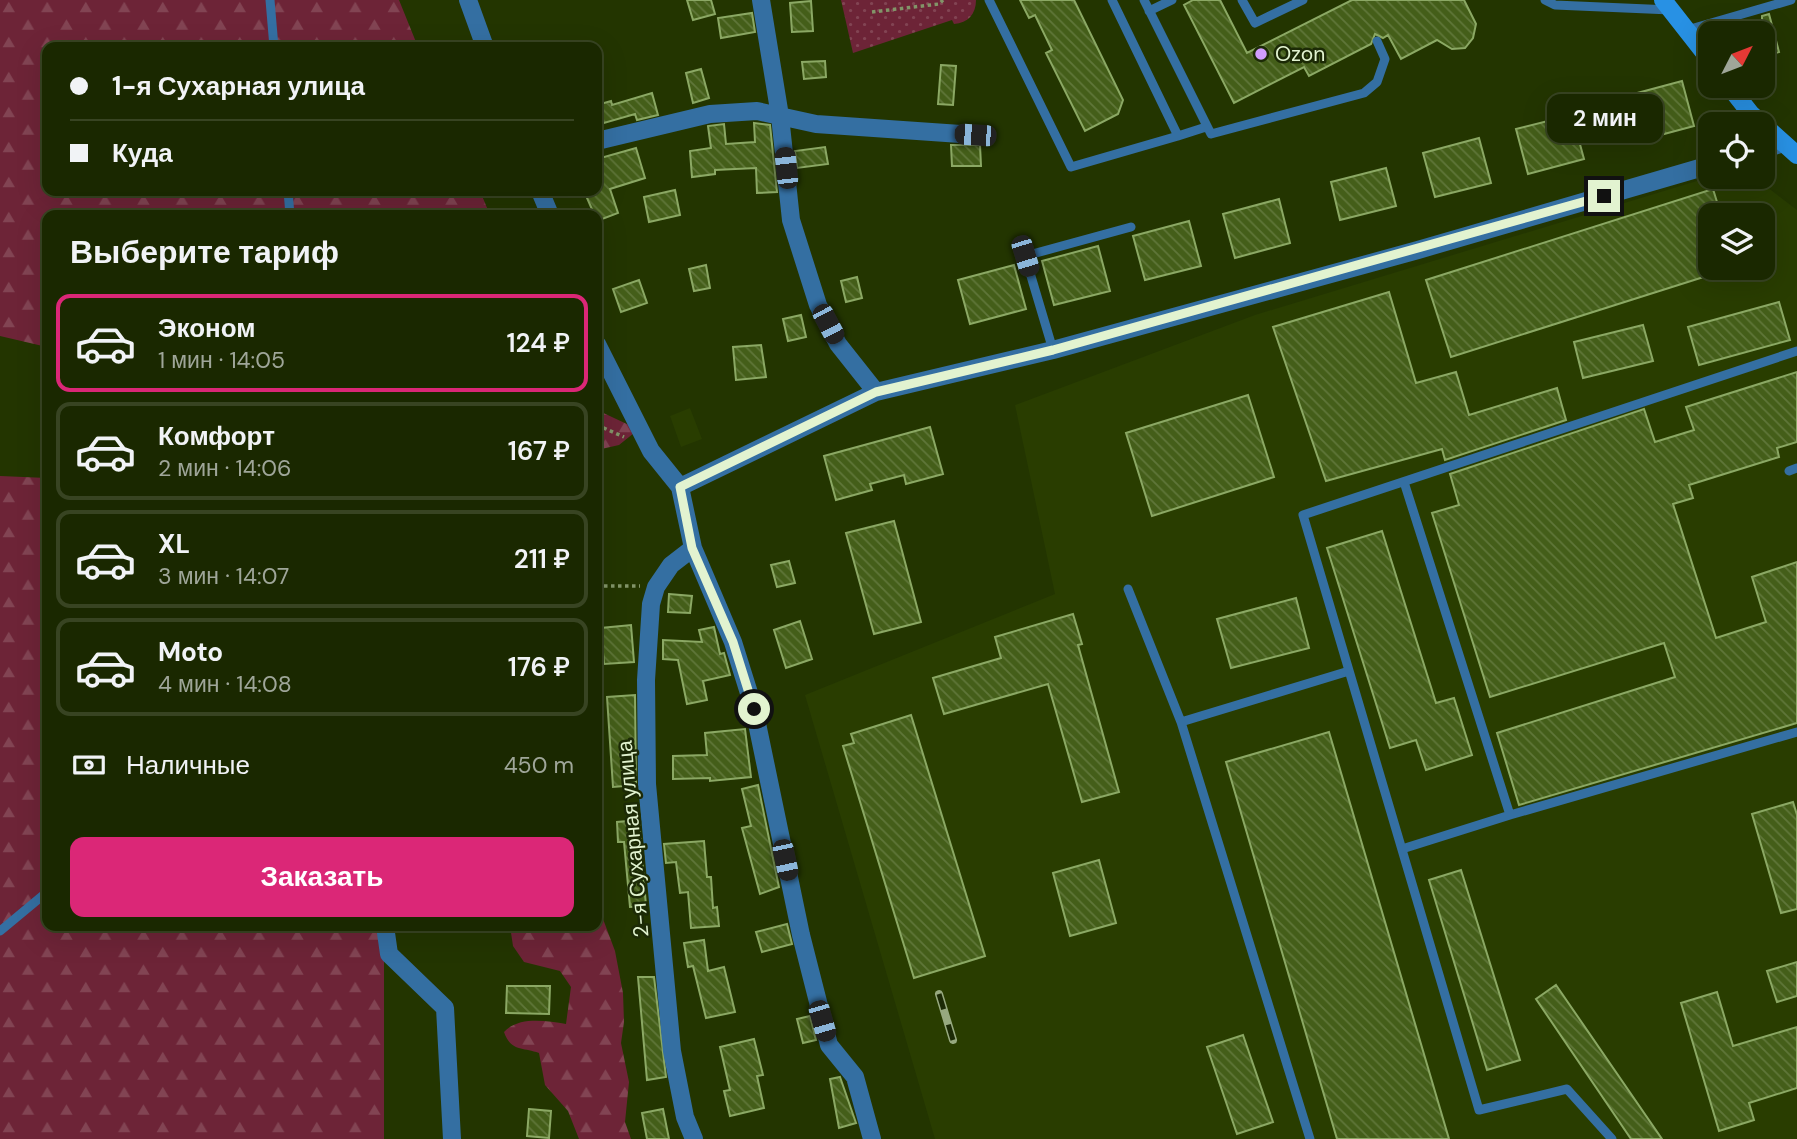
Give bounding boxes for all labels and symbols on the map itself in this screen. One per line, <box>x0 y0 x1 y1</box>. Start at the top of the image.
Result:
north arrow <box>1698 21 1774 98</box>
place label: Ozon <box>1275 40 1325 68</box>
marker: Ozon <box>1253 46 1269 62</box>
callout: 2 мин <box>1546 94 1662 144</box>
car <box>954 123 997 147</box>
car <box>774 146 799 190</box>
route end <box>1588 180 1620 212</box>
car <box>1009 233 1042 279</box>
car <box>809 301 848 347</box>
route start <box>738 693 770 725</box>
street label: 2-я Сухарная улица <box>610 739 656 939</box>
car <box>771 837 800 883</box>
car <box>807 998 838 1044</box>

